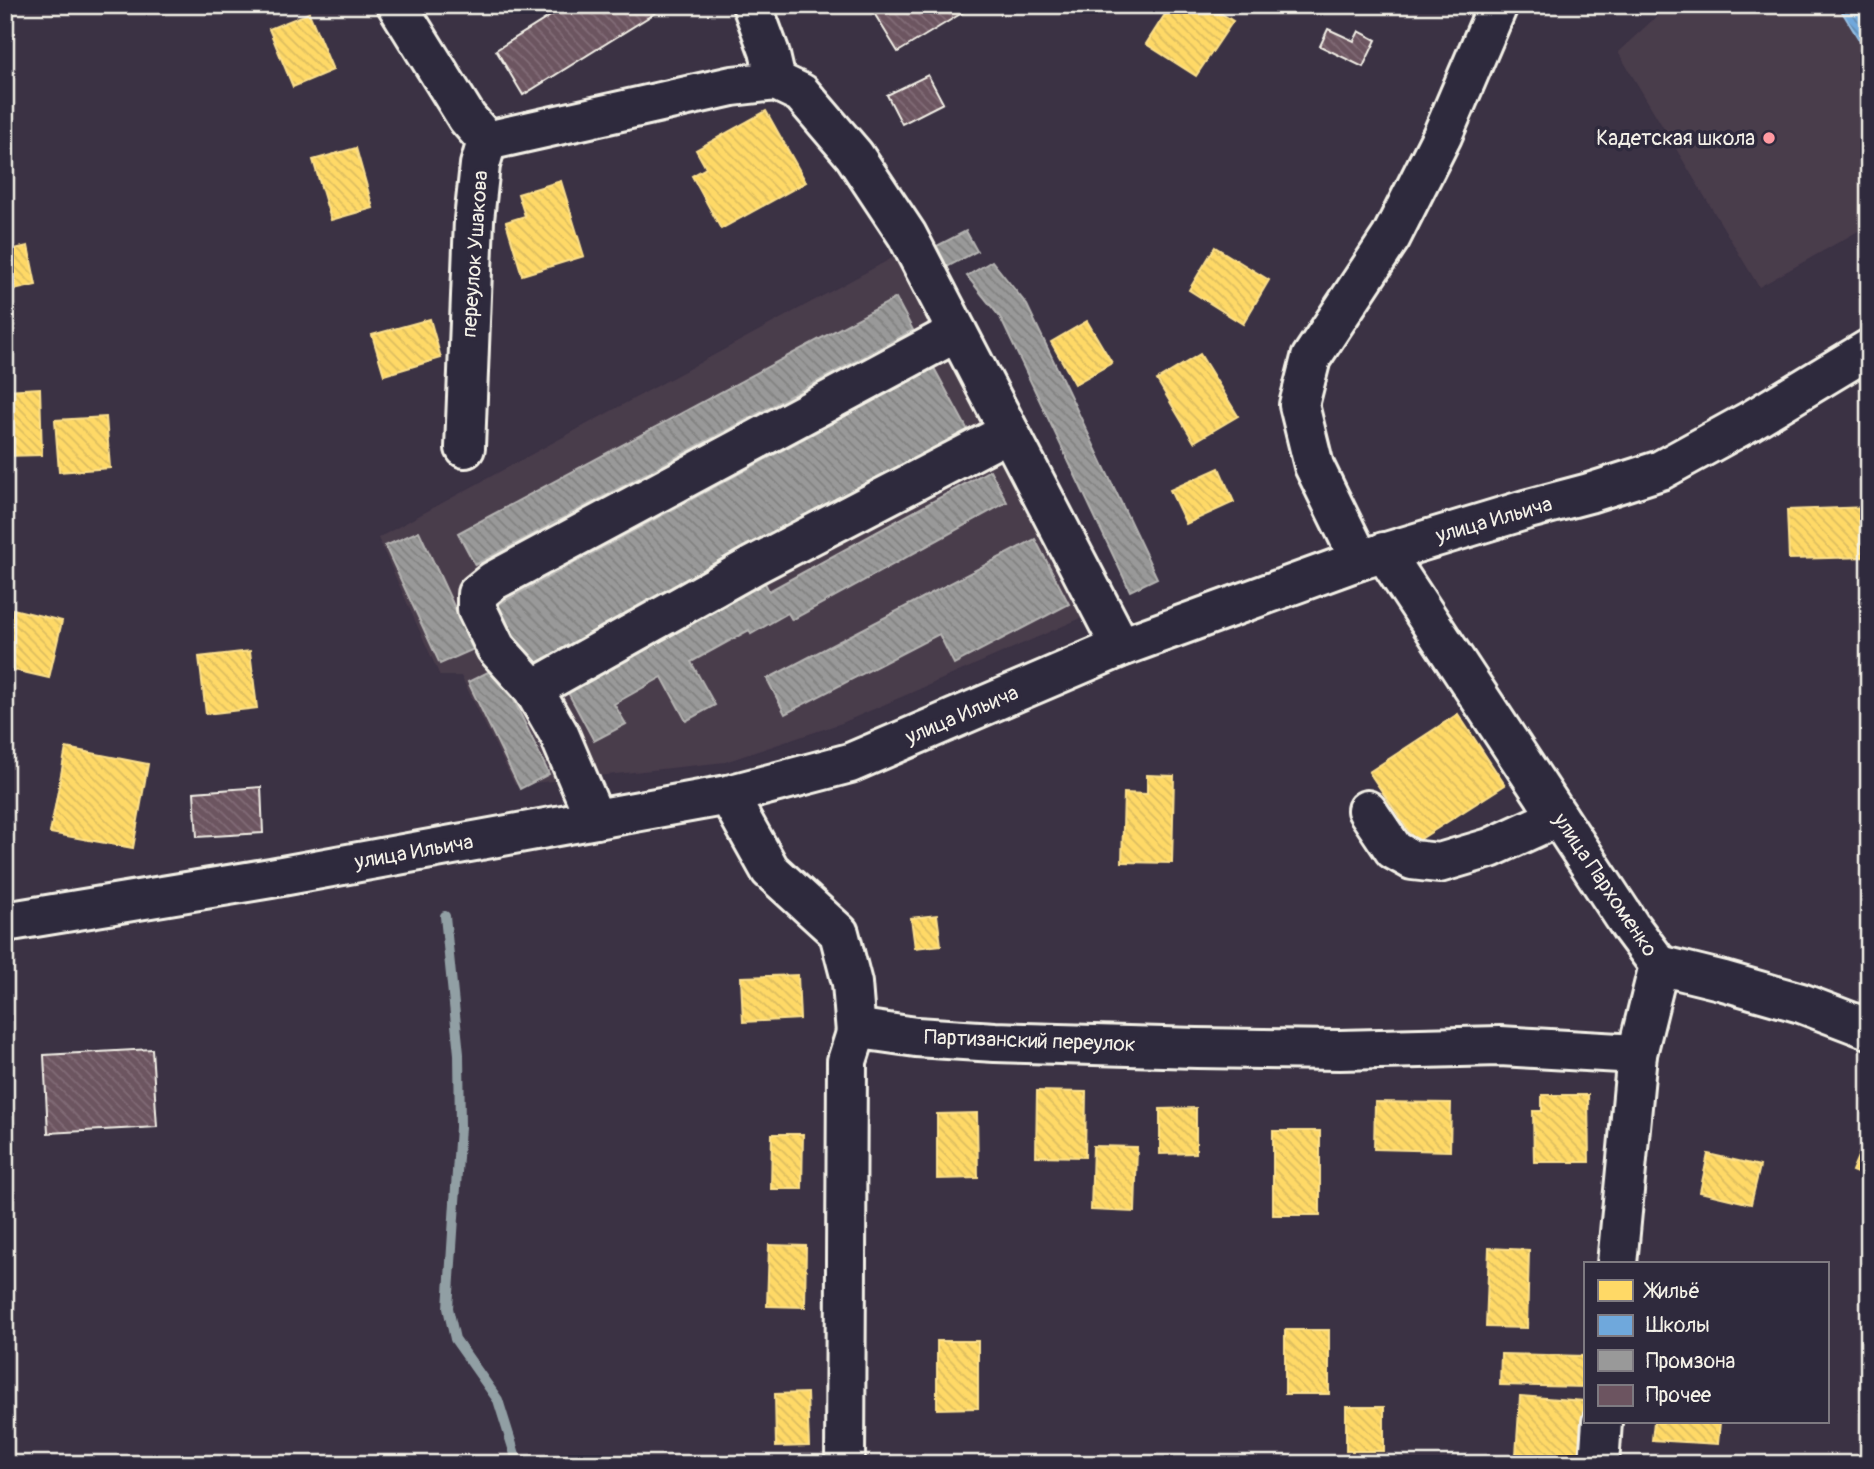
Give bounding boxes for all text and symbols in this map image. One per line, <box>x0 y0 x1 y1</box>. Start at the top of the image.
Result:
place label: Кадетская школа <box>1596 125 1755 152</box>
marker: Кадетская школа <box>1761 130 1777 146</box>
street label: переулок Ушакова <box>456 170 494 338</box>
street label: улица Ильича <box>1432 491 1555 550</box>
street label: улица Ильича <box>901 679 1022 751</box>
street label: улица Пархоменко <box>1546 807 1663 962</box>
street label: улица Ильича <box>352 828 475 876</box>
street label: Партизанский переулок <box>924 1024 1136 1058</box>
legend <box>1584 1262 1828 1424</box>
text: Жильё <box>1643 1278 1700 1305</box>
text: Школы <box>1646 1312 1710 1339</box>
text: Промзона <box>1646 1348 1735 1375</box>
text: Прочее <box>1646 1382 1712 1409</box>

